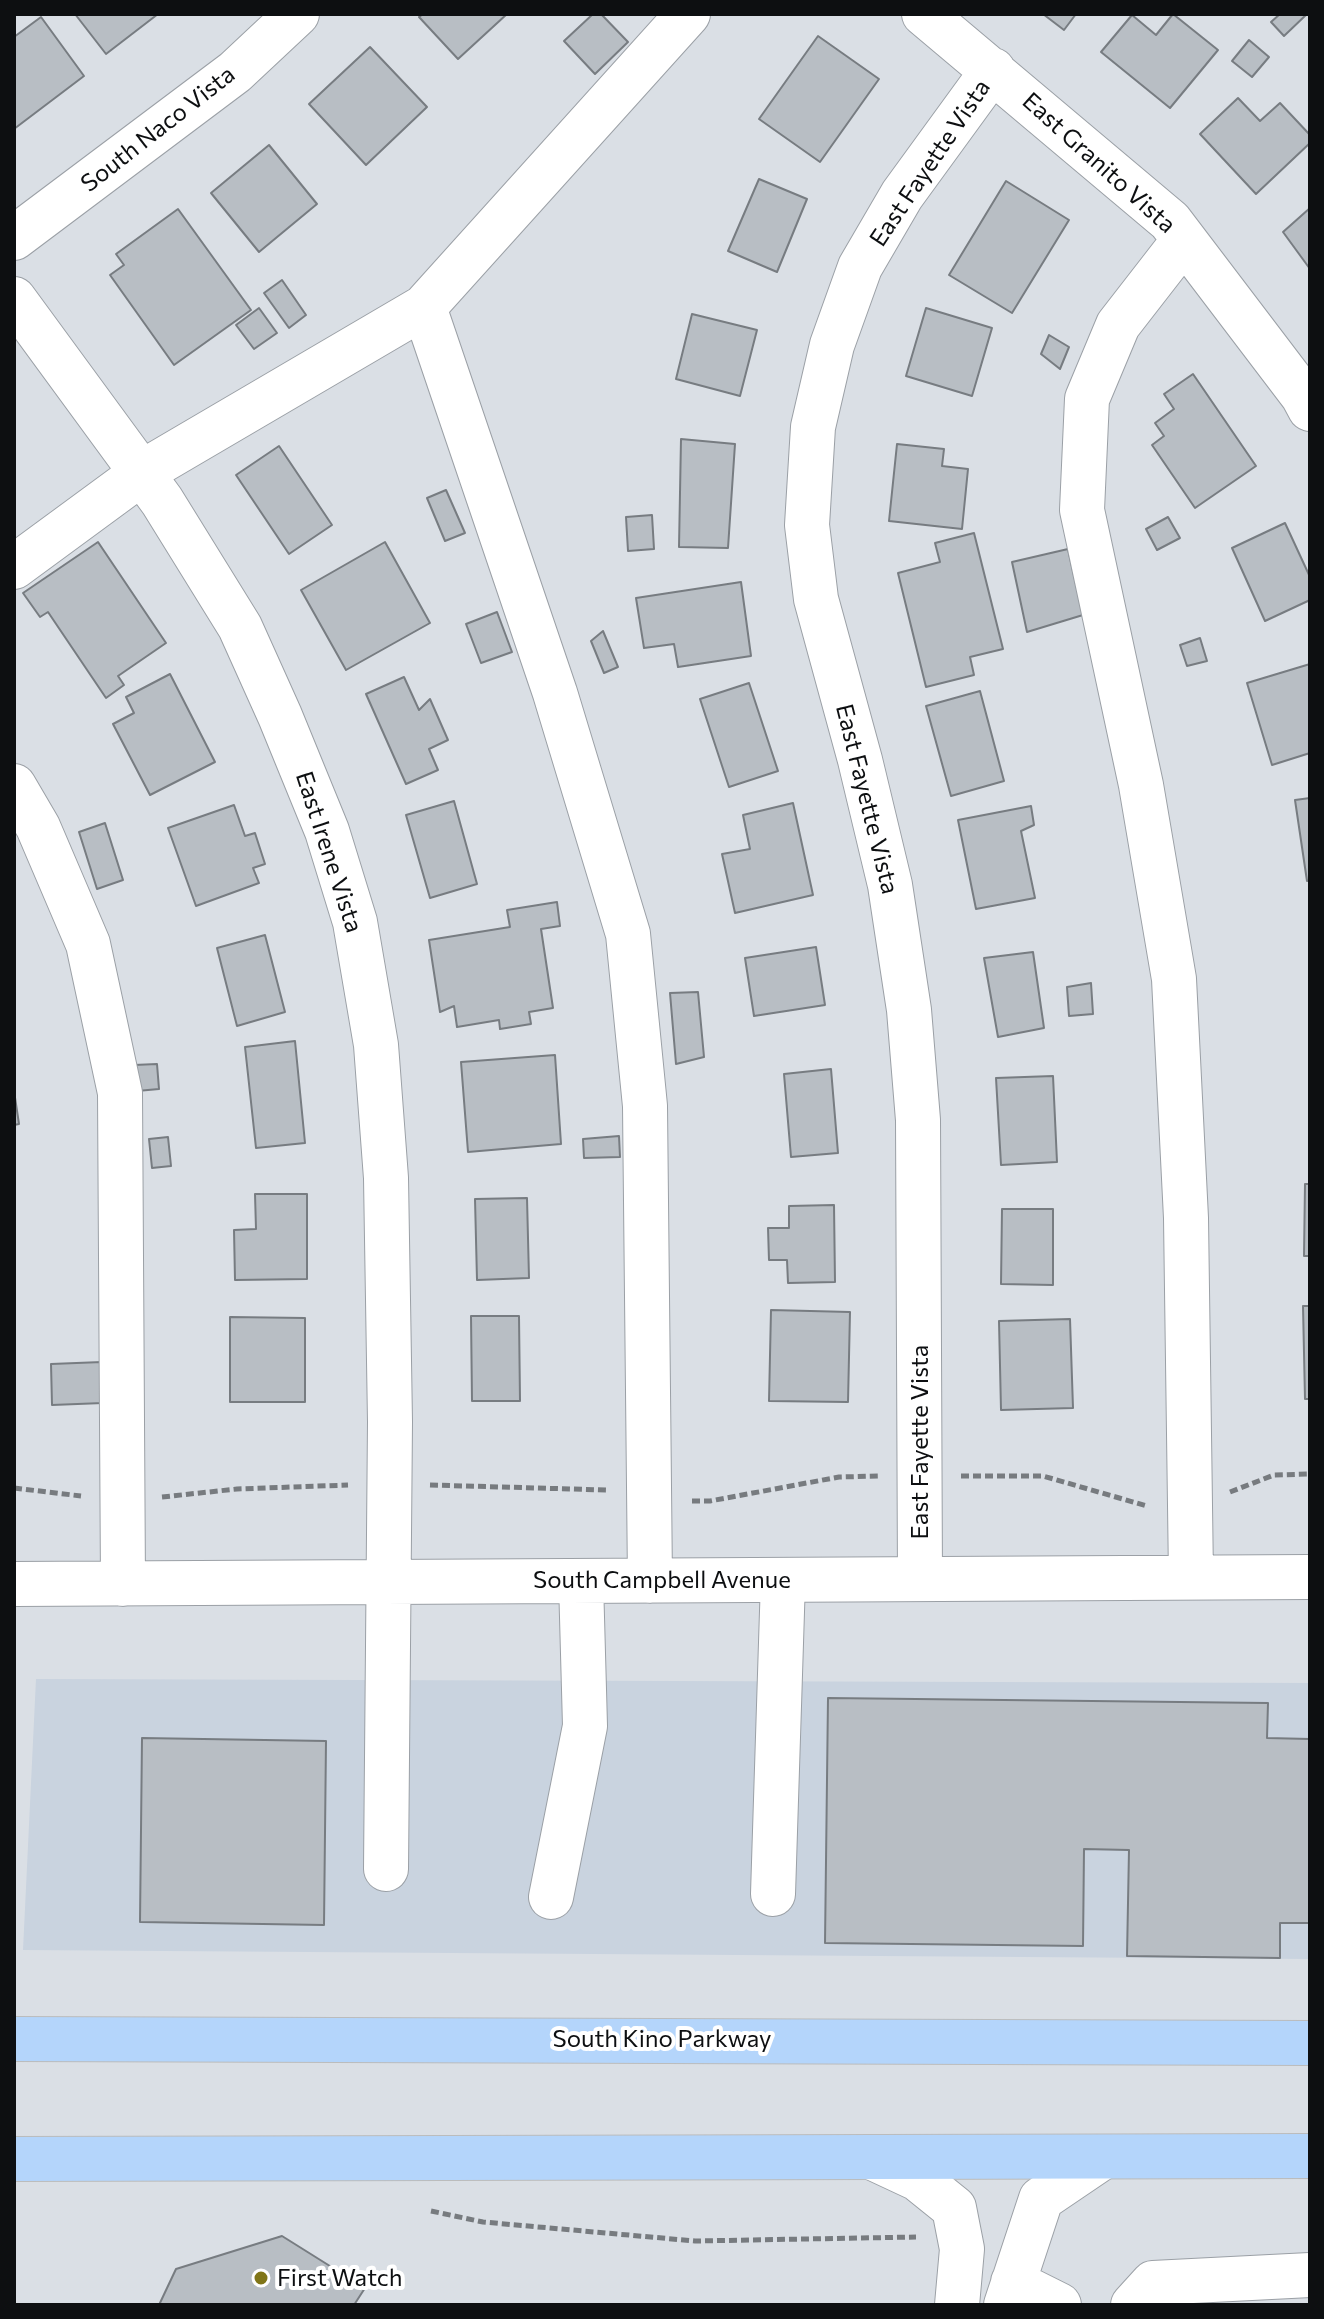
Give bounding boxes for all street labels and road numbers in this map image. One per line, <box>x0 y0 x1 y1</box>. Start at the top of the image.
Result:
street label: South Naco Vista <box>75 60 241 198</box>
street label: East Fayette Vista <box>864 74 996 252</box>
street label: East Granito Vista <box>1017 87 1181 239</box>
street label: East Fayette Vista <box>829 701 905 897</box>
street label: East Irene Vista <box>289 768 369 936</box>
street label: East Fayette Vista <box>906 1345 934 1539</box>
street label: South Campbell Avenue <box>533 1566 791 1594</box>
street label: South Kino Parkway <box>553 2025 771 2053</box>

